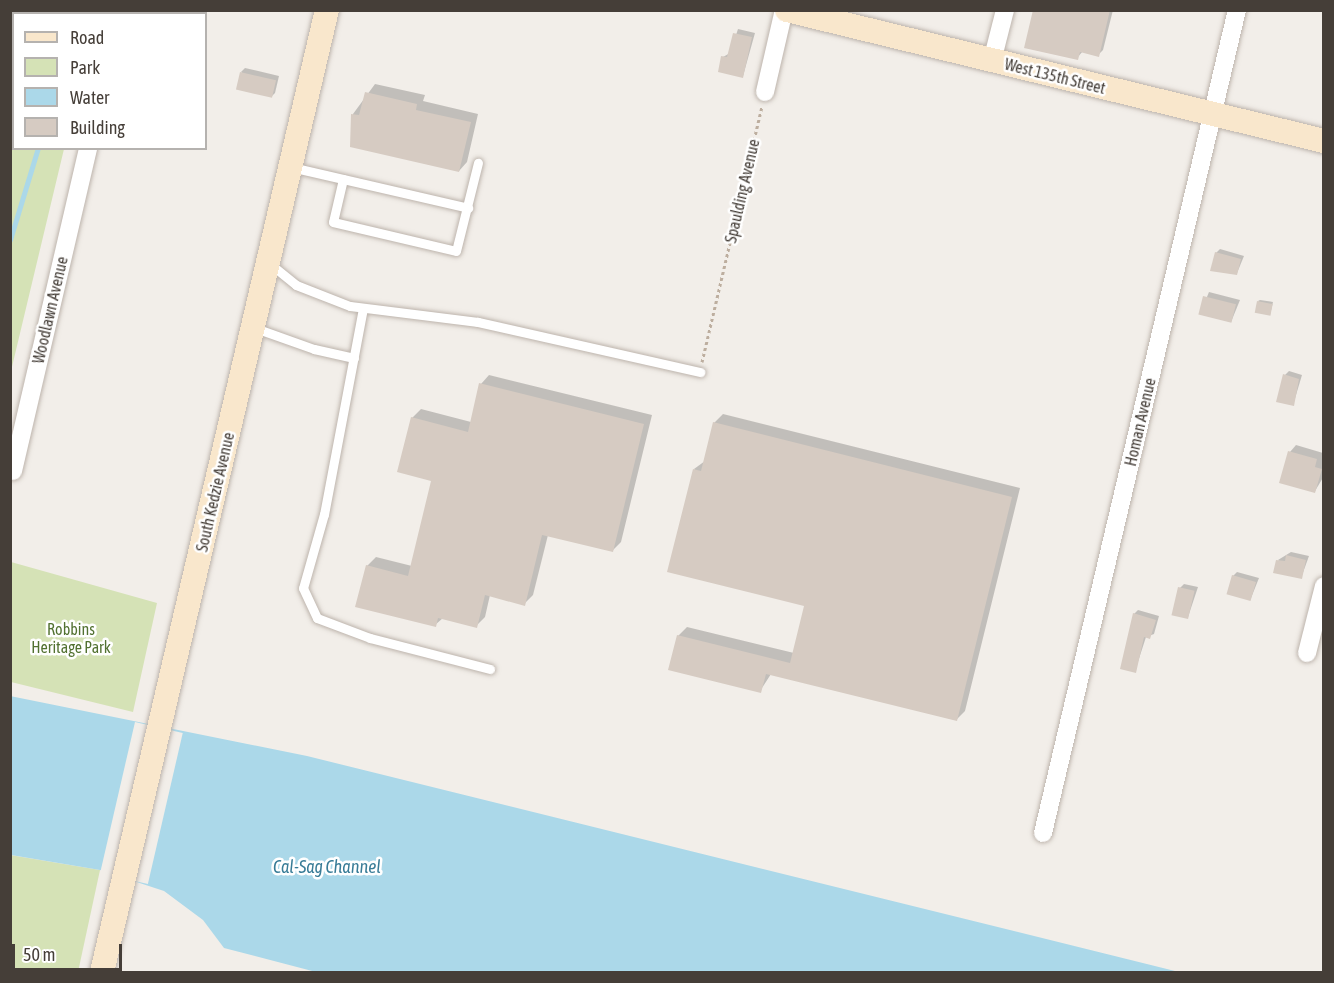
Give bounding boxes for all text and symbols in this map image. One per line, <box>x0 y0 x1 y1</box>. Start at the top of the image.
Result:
legend <box>12 12 207 150</box>
text: Road <box>70 27 104 48</box>
street label: West 135th Street <box>1003 54 1107 98</box>
text: Park <box>70 57 100 78</box>
text: Water <box>70 87 109 108</box>
text: Building <box>70 117 125 138</box>
street label: Spaulding Avenue <box>721 137 763 245</box>
street label: Woodlawn Avenue <box>28 255 72 365</box>
street label: Homan Avenue <box>1121 376 1159 468</box>
street label: South Kedzie Avenue <box>192 430 238 554</box>
park label: Robbins Heritage Park <box>31 619 111 657</box>
water label: Cal-Sag Channel <box>273 856 381 878</box>
scale bar <box>15 932 124 970</box>
text: 50 m <box>23 944 55 965</box>

